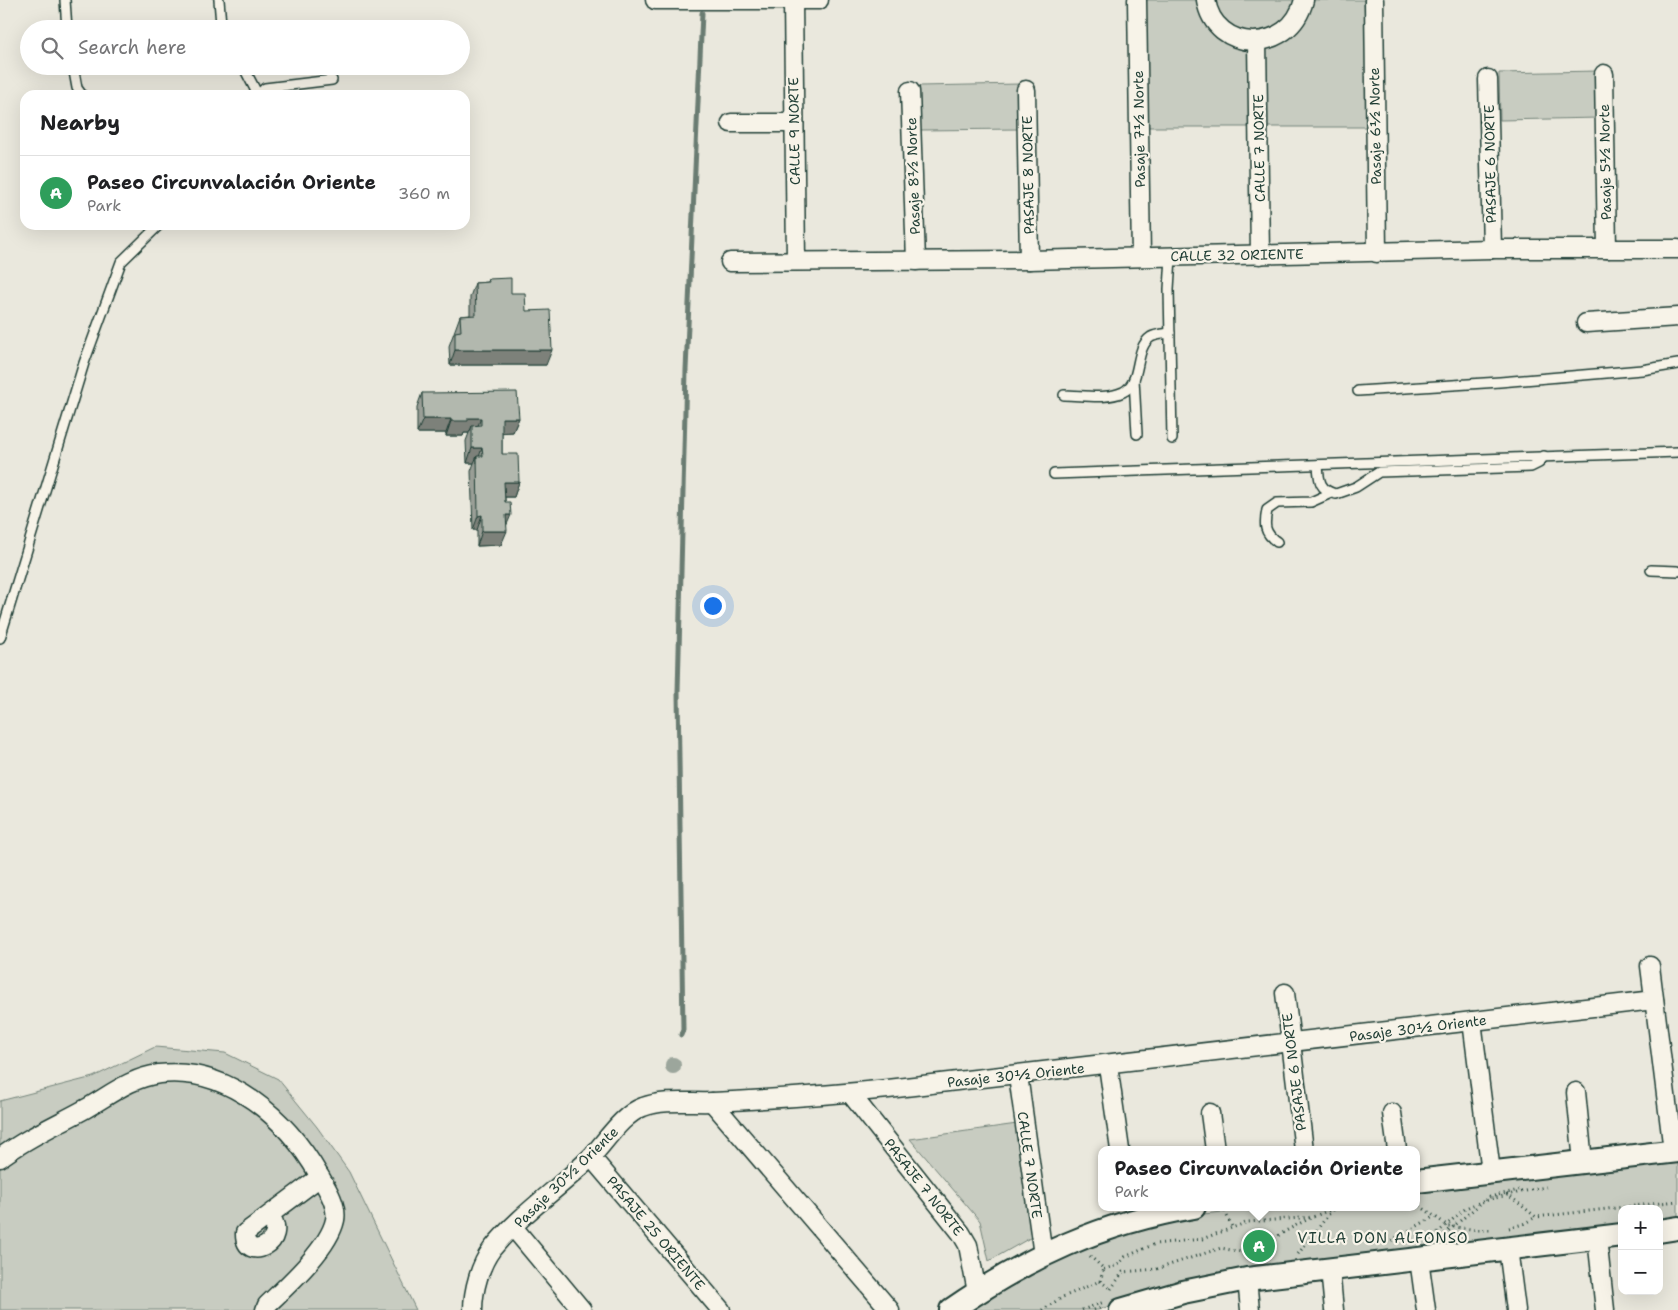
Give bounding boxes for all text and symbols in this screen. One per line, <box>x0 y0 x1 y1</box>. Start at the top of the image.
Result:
search box <box>20 20 470 75</box>
icon: search <box>38 34 66 62</box>
text: Search here <box>78 35 187 60</box>
street label: Pasaje 6½ Norte <box>1365 67 1385 185</box>
street label: Pasaje 7½ Norte <box>1129 70 1149 188</box>
street label: CALLE 9 NORTE <box>784 77 804 185</box>
street label: CALLE 7 NORTE <box>1249 94 1269 202</box>
street label: PASAJE 6 NORTE <box>1480 104 1500 223</box>
street label: Pasaje 5½ Norte <box>1595 104 1615 220</box>
text: Nearby <box>40 109 120 137</box>
street label: PASAJE 8 NORTE <box>1018 115 1038 234</box>
street label: Pasaje 8½ Norte <box>902 117 924 235</box>
text: Paseo Circunvalación Oriente <box>87 170 376 195</box>
text: A <box>50 183 62 204</box>
text: 360 m <box>398 183 450 204</box>
text: Park <box>87 195 121 216</box>
street label: CALLE 32 ORIENTE <box>1170 245 1304 265</box>
your location <box>700 593 726 619</box>
street label: Pasaje 30½ Oriente <box>1348 1011 1488 1045</box>
street label: PASAJE 6 NORTE <box>1278 1012 1310 1132</box>
street label: Pasaje 30½ Oriente <box>946 1059 1086 1091</box>
street label: CALLE 7 NORTE <box>1014 1110 1046 1220</box>
street label: Pasaje 30½ Oriente <box>510 1123 622 1231</box>
street label: PASAJE 7 NORTE <box>880 1135 968 1239</box>
popup <box>1098 1146 1420 1211</box>
text: Paseo Circunvalación Oriente <box>1115 1156 1403 1181</box>
street label: PASAJE 25 ORIENTE <box>603 1172 709 1294</box>
text: Park <box>1115 1181 1149 1202</box>
map controls <box>1618 1205 1663 1295</box>
button: + <box>1618 1205 1663 1250</box>
pin: A <box>1243 1227 1275 1265</box>
district label: VILLA DON ALFONSO <box>1297 1228 1469 1248</box>
button: − <box>1618 1250 1663 1295</box>

